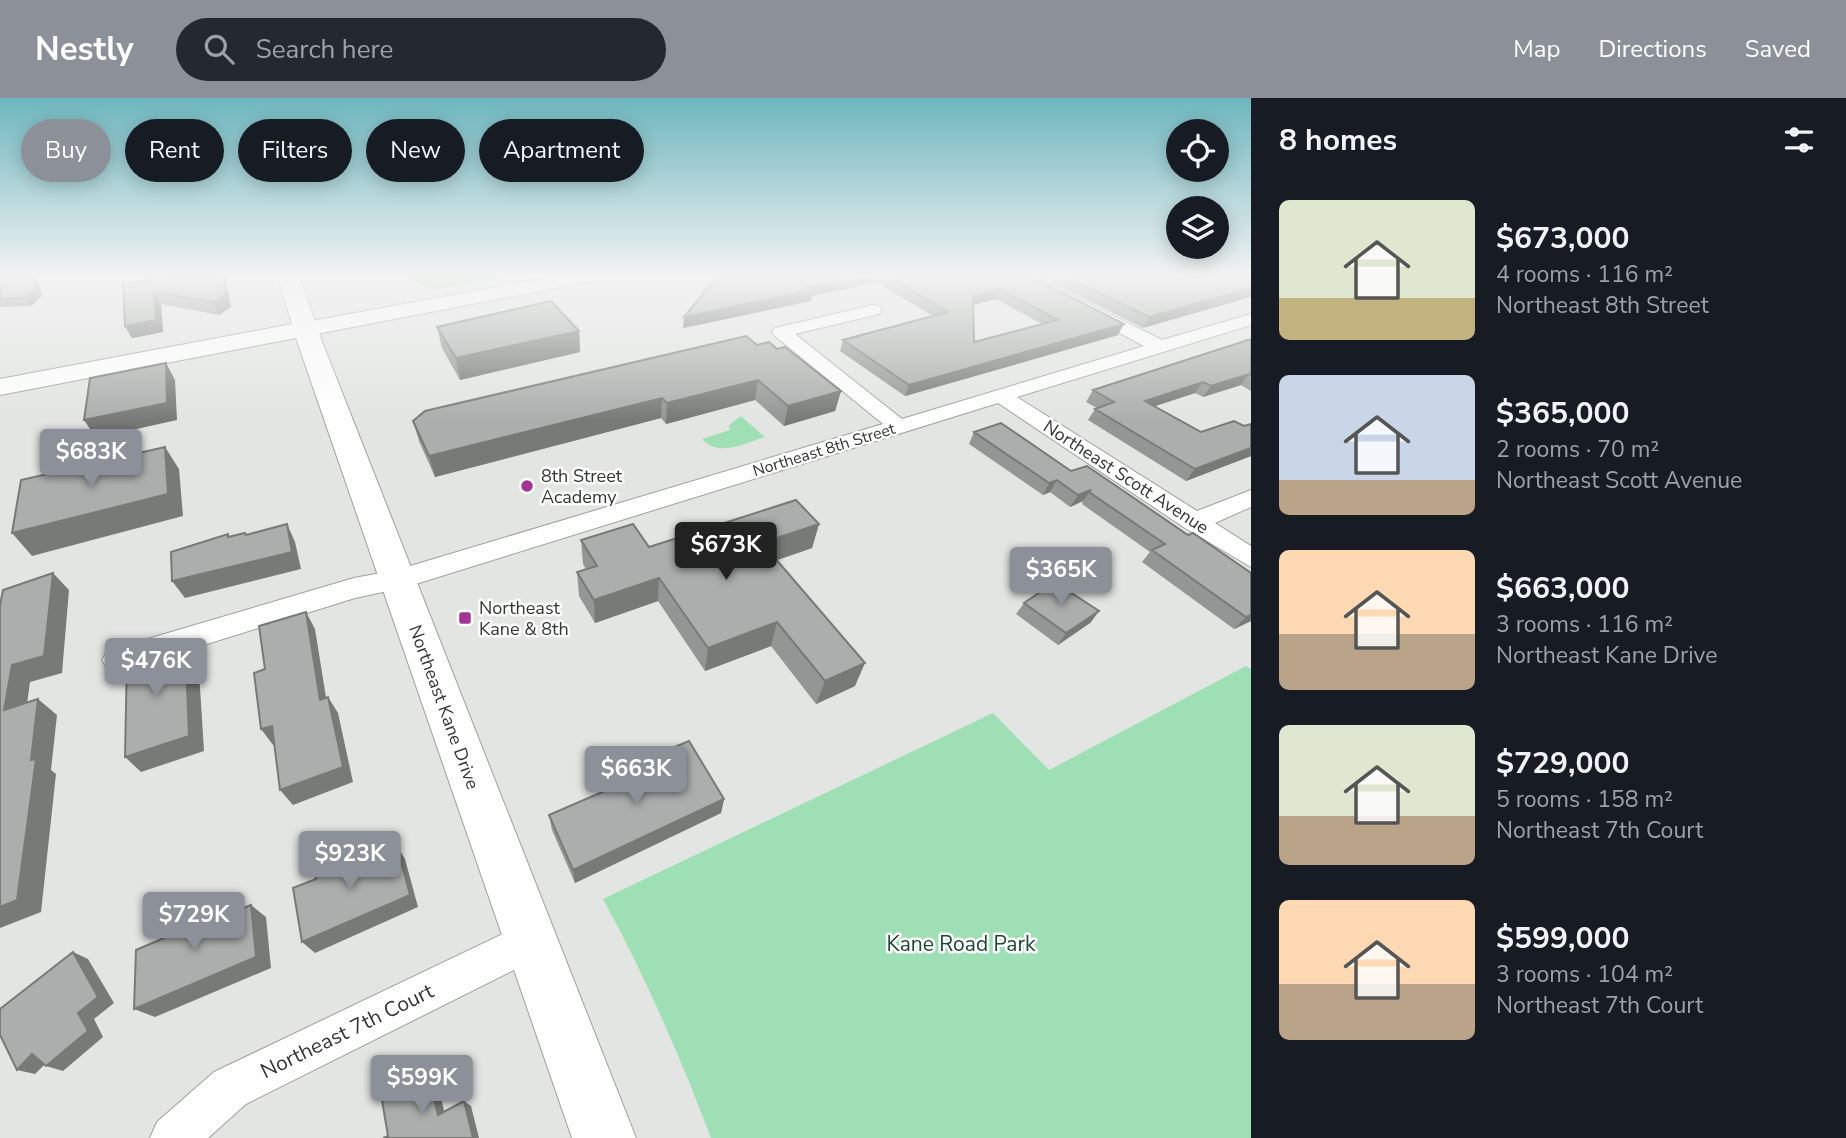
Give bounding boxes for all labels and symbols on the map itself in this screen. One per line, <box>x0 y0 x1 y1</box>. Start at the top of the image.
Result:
street label: Northeast Scott Avenue <box>1039 414 1213 540</box>
street label: Northeast 8th Street <box>750 418 898 482</box>
pin: $683K <box>42 430 140 489</box>
place label: 8th Street Academy <box>541 464 623 509</box>
marker: 8th Street Academy <box>519 478 535 494</box>
pin: $673K <box>677 522 775 582</box>
pin: $365K <box>1012 547 1110 607</box>
place label: Northeast Kane & 8th <box>479 596 569 641</box>
marker: Northeast Kane & 8th <box>457 610 473 626</box>
street label: Northeast Kane Drive <box>403 621 485 793</box>
pin: $476K <box>107 638 205 698</box>
pin: $663K <box>587 746 685 806</box>
pin: $923K <box>301 832 399 891</box>
pin: $729K <box>145 892 243 952</box>
park label: Kane Road Park <box>887 930 1036 958</box>
street label: Northeast 7th Court <box>256 977 439 1085</box>
pin: $599K <box>373 1056 471 1115</box>

